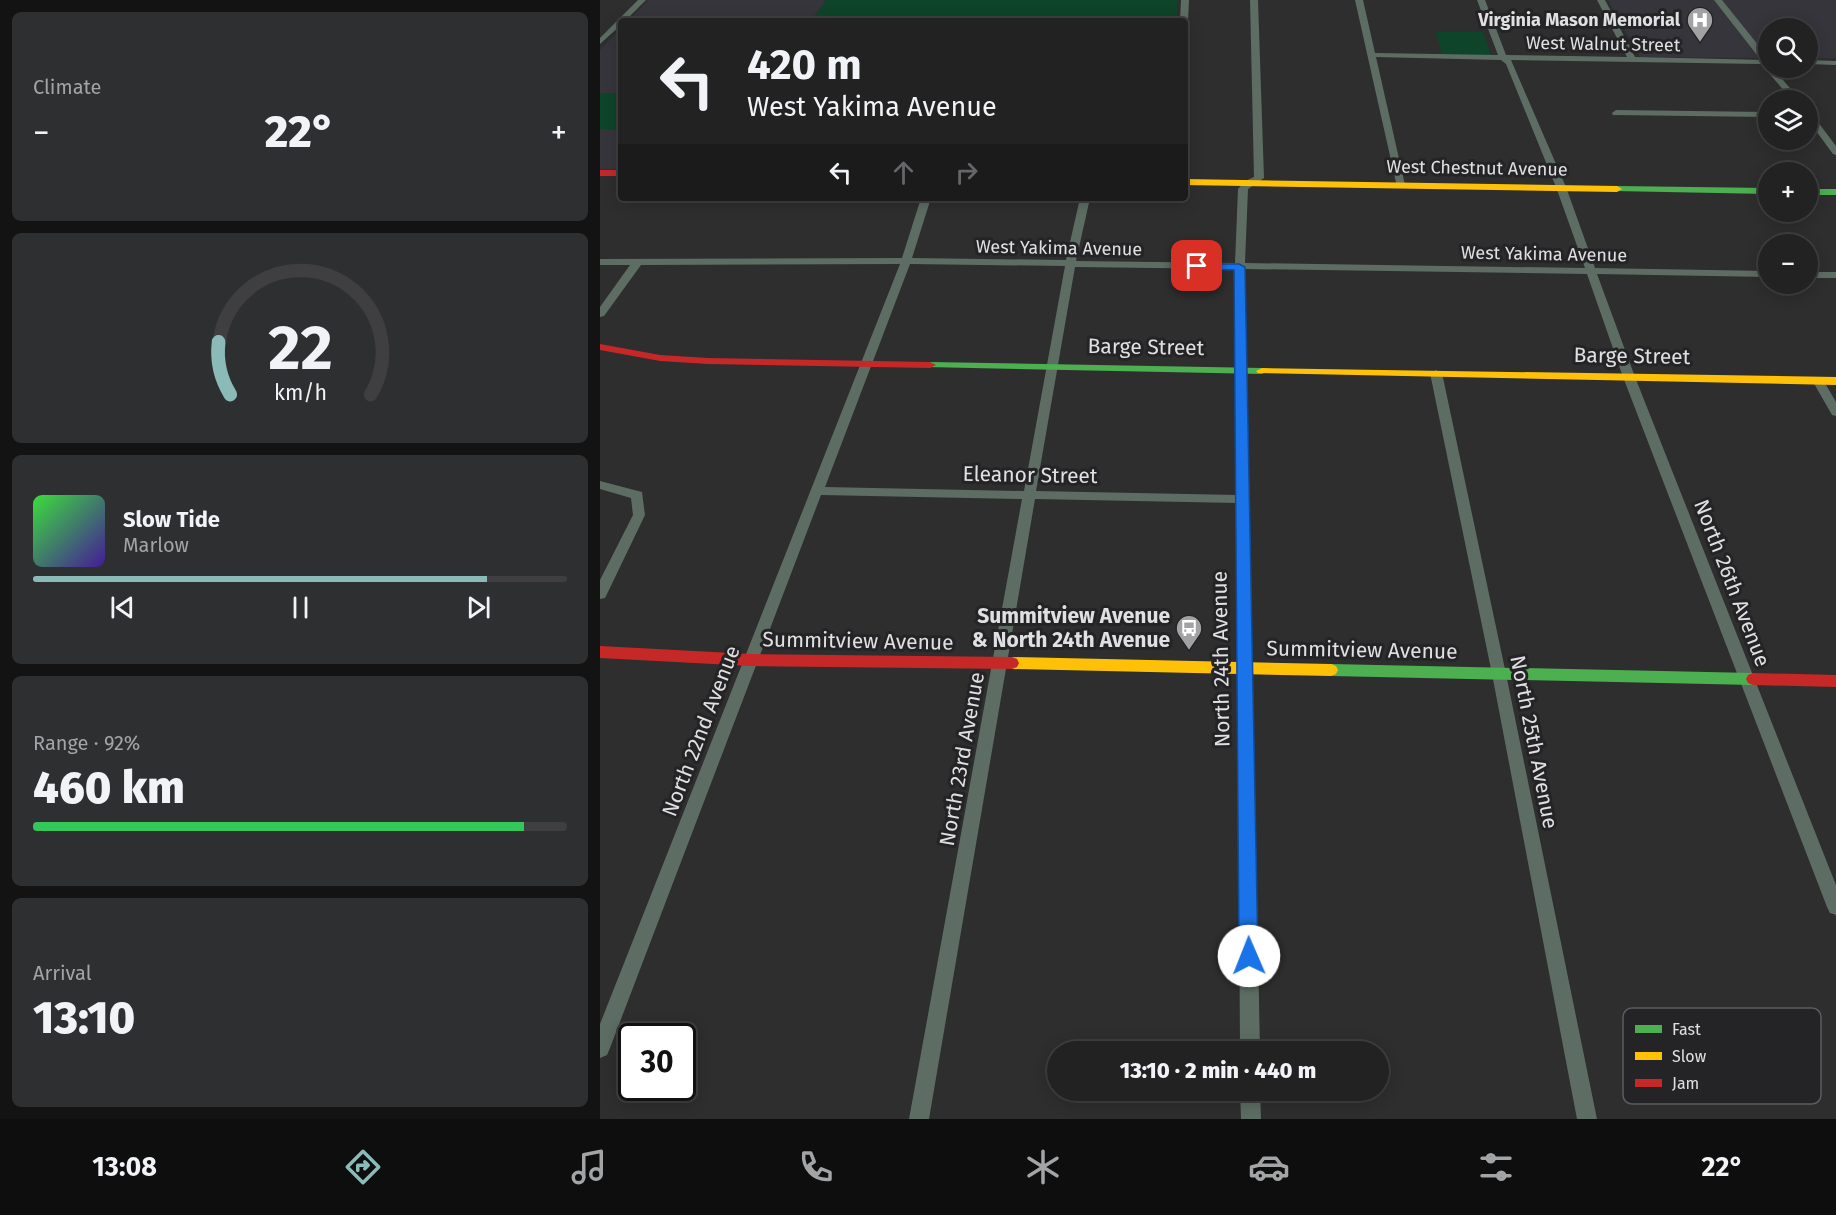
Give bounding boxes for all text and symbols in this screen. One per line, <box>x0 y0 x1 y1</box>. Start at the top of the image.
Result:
hospital icon: Virginia Mason Memorial <box>1685 5 1715 43</box>
place label: Virginia Mason Memorial <box>1477 9 1681 31</box>
map controls <box>1758 18 1818 294</box>
button: search <box>1758 18 1818 78</box>
street label: West Walnut Street <box>1526 32 1681 56</box>
text: 420 m <box>747 40 862 90</box>
icon: left <box>648 42 726 120</box>
text: Climate <box>33 75 101 99</box>
button: layers <box>1758 90 1818 150</box>
text: West Yakima Avenue <box>747 91 997 123</box>
text: 22° <box>265 105 335 159</box>
text: − <box>33 113 50 153</box>
text: + <box>551 113 567 153</box>
street label: West Chestnut Avenue <box>1386 155 1568 181</box>
icon: left <box>824 156 857 189</box>
icon: ahead <box>887 156 920 189</box>
icon: right <box>950 156 983 189</box>
button: + <box>1758 162 1818 222</box>
button: − <box>1758 234 1818 294</box>
street label: West Yakima Avenue <box>976 236 1142 260</box>
pin <box>1171 240 1222 291</box>
street label: West Yakima Avenue <box>1461 242 1627 266</box>
icon: arrive <box>1180 249 1213 282</box>
text: 22 <box>268 311 332 386</box>
street label: Barge Street <box>1088 333 1205 361</box>
street label: Barge Street <box>1574 342 1691 370</box>
text: km/h <box>273 381 327 407</box>
street label: Eleanor Street <box>962 461 1098 489</box>
street label: North 26th Avenue <box>1688 496 1776 670</box>
text: Slow Tide <box>123 506 220 533</box>
text: Marlow <box>123 533 189 557</box>
street label: North 24th Avenue <box>1206 571 1236 747</box>
icon: previous <box>106 591 139 624</box>
icon: pause <box>284 591 317 624</box>
icon: next <box>462 591 495 624</box>
place label: Summitview Avenue & North 24th Avenue <box>972 603 1170 653</box>
bus stop icon: Summitview Avenue & North 24th Avenue <box>1174 613 1204 651</box>
street label: Summitview Avenue <box>762 626 954 656</box>
street label: Summitview Avenue <box>1266 635 1458 665</box>
street label: North 22nd Avenue <box>656 642 746 820</box>
street label: North 25th Avenue <box>1504 653 1564 831</box>
street label: North 23rd Avenue <box>934 670 990 848</box>
text: Range · 92% <box>33 731 140 755</box>
text: 460 km <box>33 761 185 815</box>
position arrow <box>1217 924 1281 988</box>
text: Arrival <box>33 961 92 985</box>
text: 13:10 <box>33 991 135 1045</box>
legend <box>1623 1008 1821 1104</box>
text: Fast <box>1672 1020 1701 1039</box>
speed limit sign: 30 <box>618 1023 696 1101</box>
text: Slow <box>1672 1047 1707 1066</box>
text: 13:10 · 2 min · 440 m <box>1120 1057 1316 1084</box>
text: Jam <box>1672 1074 1699 1093</box>
icon: directions <box>342 1146 384 1188</box>
icon: music <box>568 1146 610 1188</box>
icon: phone <box>795 1146 837 1188</box>
icon: climate <box>1022 1146 1064 1188</box>
icon: car <box>1248 1146 1290 1188</box>
icon: filters <box>1475 1146 1517 1188</box>
text: 13:08 <box>92 1151 157 1183</box>
text: 22° <box>1702 1151 1744 1183</box>

